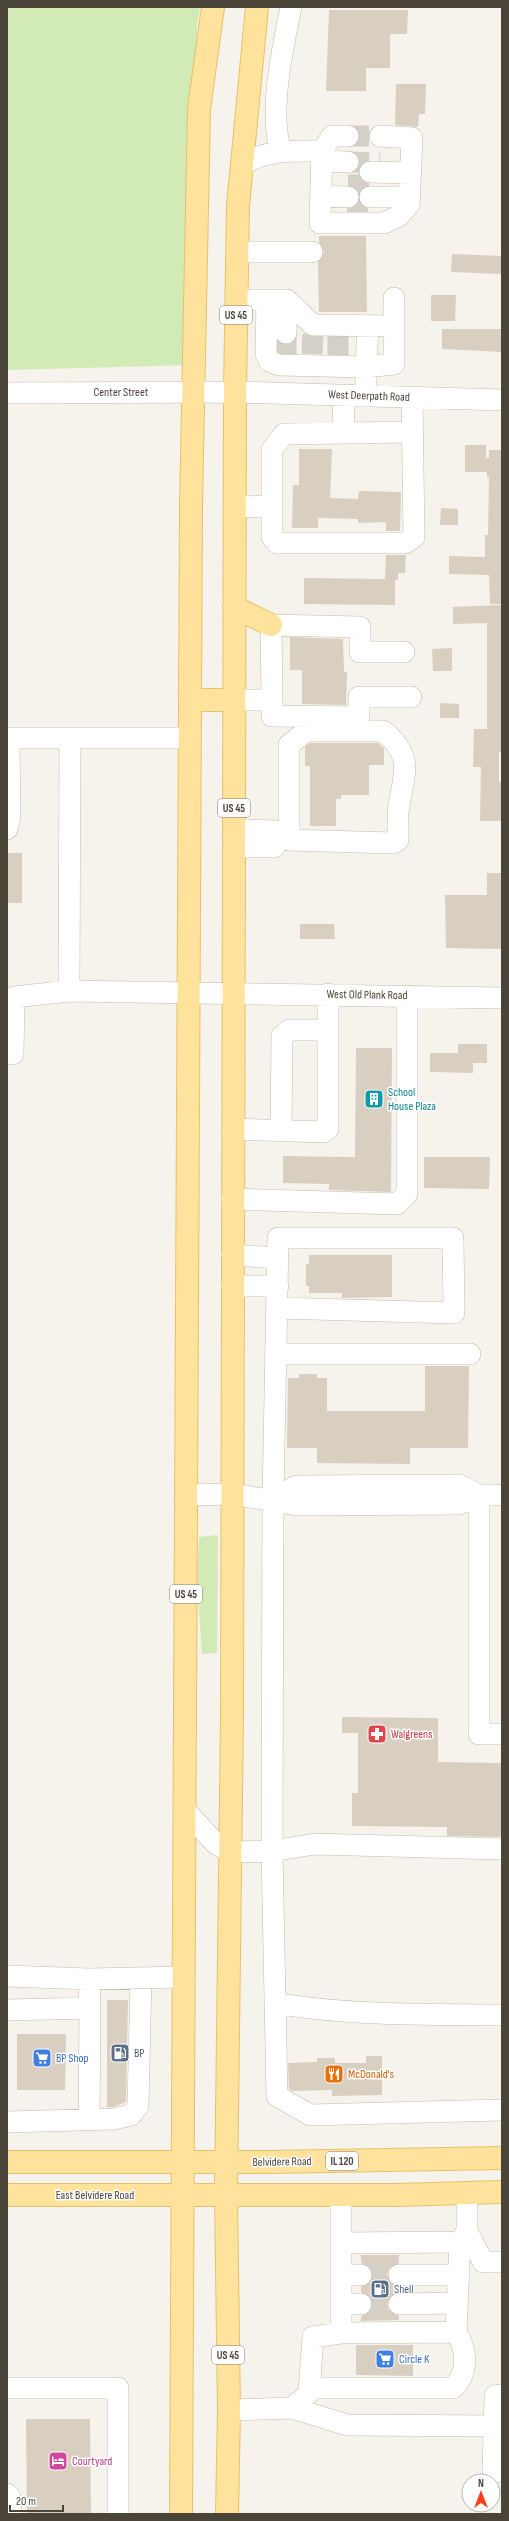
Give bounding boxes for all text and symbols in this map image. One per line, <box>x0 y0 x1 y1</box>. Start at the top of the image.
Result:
road number: US 45 <box>220 306 252 324</box>
street label: Center Street <box>94 385 149 400</box>
street label: West Deerpath Road <box>328 387 410 405</box>
road number: US 45 <box>218 799 250 817</box>
street label: West Old Plank Road <box>326 987 408 1003</box>
place label: School House Plaza <box>388 1085 436 1114</box>
building icon: School House Plaza <box>363 1088 385 1110</box>
road number: US 45 <box>170 1585 202 1603</box>
pharmacy icon: Walgreens <box>366 1723 388 1745</box>
place label: Walgreens <box>391 1727 432 1742</box>
fuel station icon: BP <box>109 2042 131 2064</box>
place label: BP <box>134 2046 144 2061</box>
supermarket icon: BP Shop <box>31 2047 53 2069</box>
place label: BP Shop <box>56 2051 89 2066</box>
restaurant icon: McDonald's <box>323 2063 345 2085</box>
place label: McDonald's <box>348 2067 394 2082</box>
road number: IL 120 <box>326 2152 358 2170</box>
street label: Belvidere Road <box>252 2154 312 2170</box>
street label: East Belvidere Road <box>56 2188 134 2203</box>
fuel station icon: Shell <box>369 2278 391 2300</box>
place label: Shell <box>394 2282 414 2297</box>
road number: US 45 <box>212 2346 244 2364</box>
supermarket icon: Circle K <box>374 2348 396 2370</box>
place label: Circle K <box>399 2352 430 2367</box>
hotel icon: Courtyard <box>47 2450 69 2472</box>
place label: Courtyard <box>72 2454 112 2469</box>
north arrow <box>461 2473 501 2513</box>
text: N <box>478 2477 484 2490</box>
scale bar <box>10 2487 63 2513</box>
text: 20 m <box>16 2494 36 2509</box>

